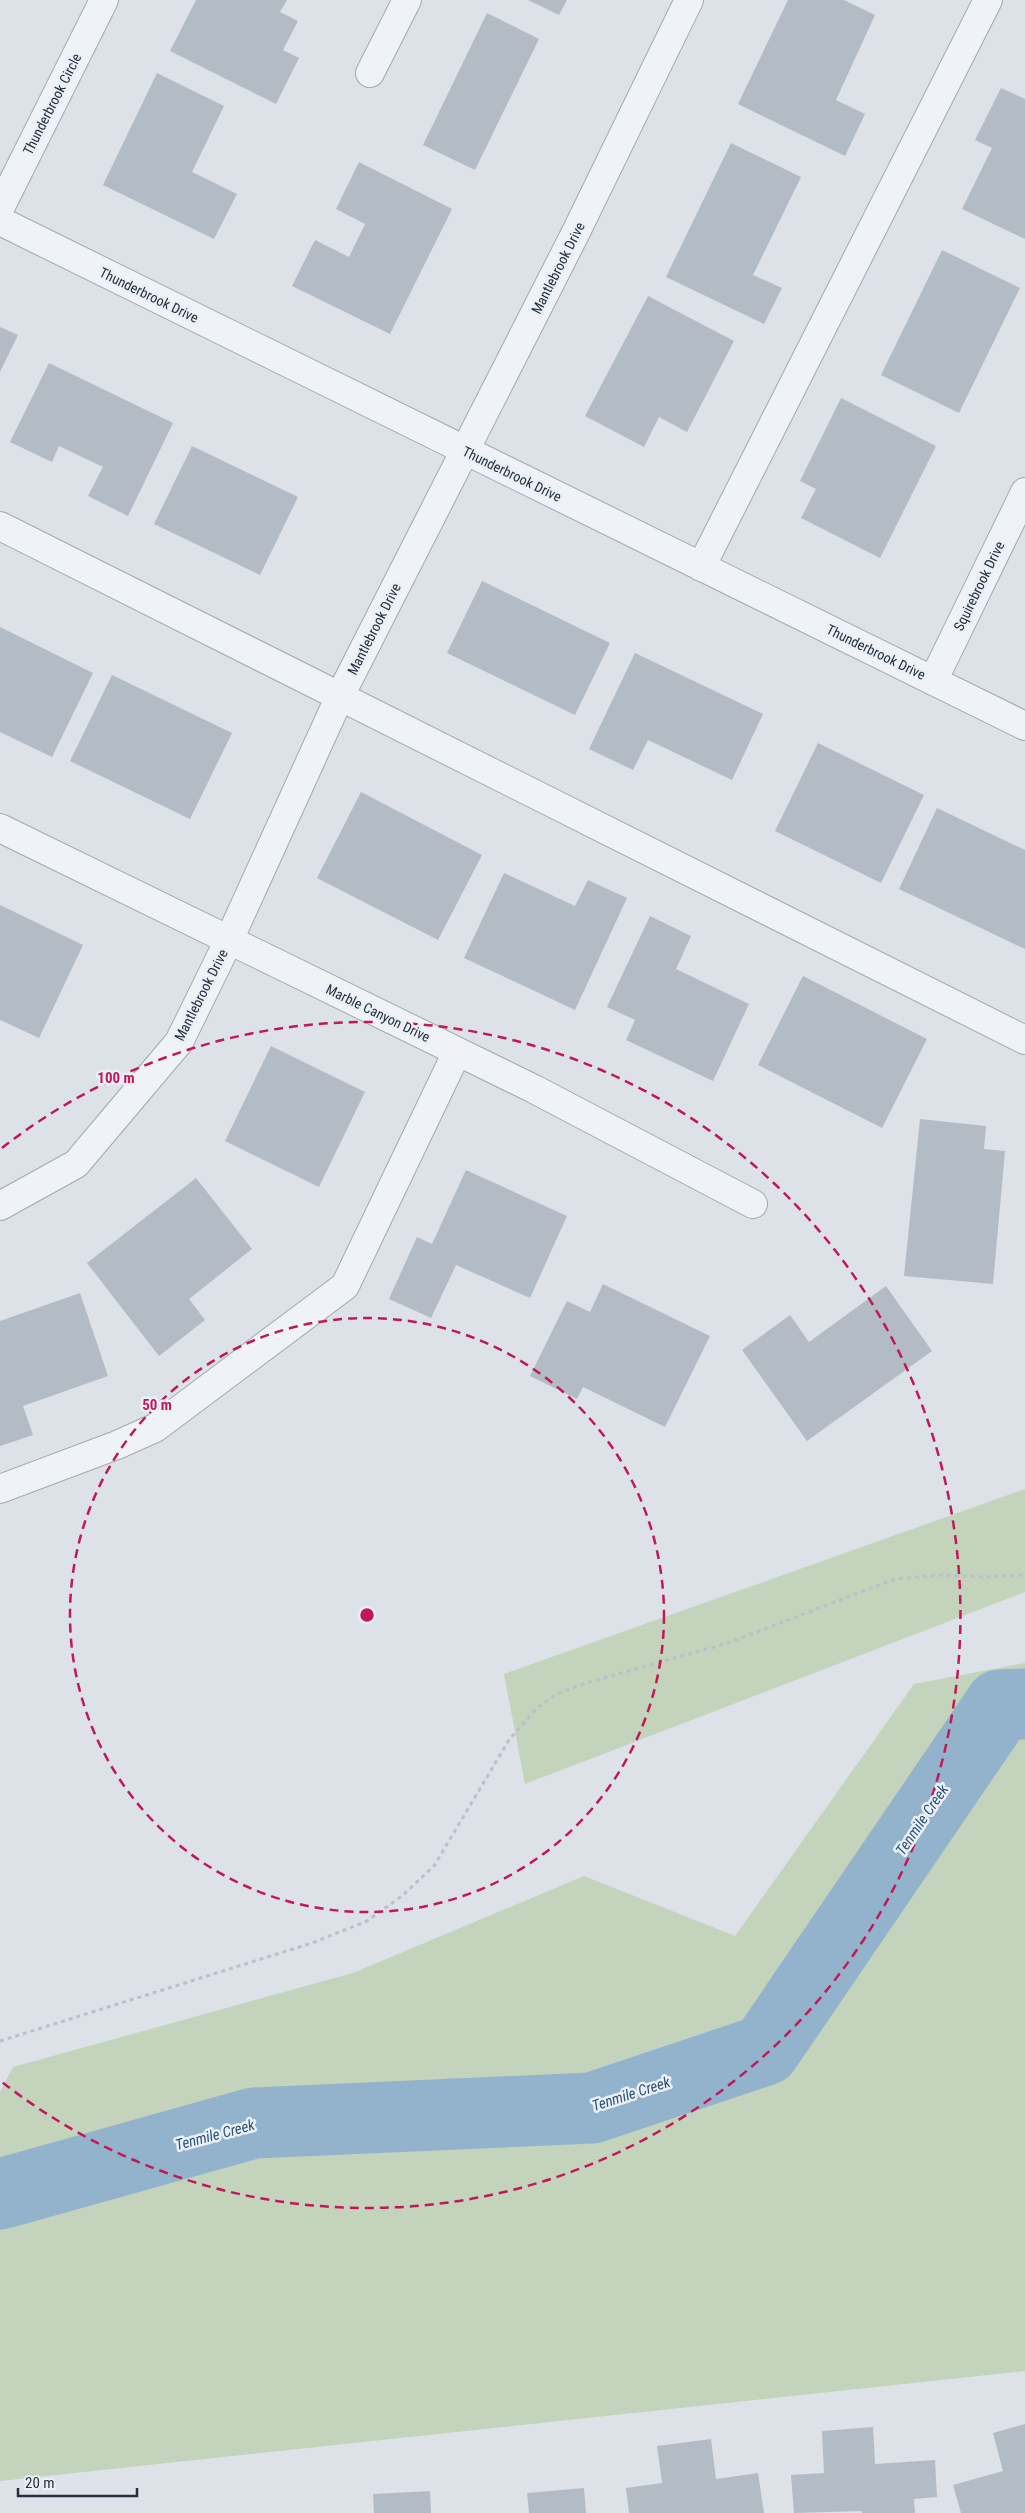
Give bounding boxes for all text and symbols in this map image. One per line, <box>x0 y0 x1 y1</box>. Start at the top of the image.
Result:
street label: Thunderbrook Circle <box>20 50 85 157</box>
street label: Mantlebrook Drive <box>528 219 588 316</box>
street label: Thunderbrook Drive <box>97 264 201 326</box>
street label: Thunderbrook Drive <box>460 443 564 505</box>
street label: Squirebrook Drive <box>950 538 1008 633</box>
street label: Mantlebrook Drive <box>344 580 404 677</box>
street label: Thunderbrook Drive <box>824 621 928 683</box>
street label: Mantlebrook Drive <box>171 946 231 1043</box>
street label: Marble Canyon Drive <box>323 981 433 1045</box>
text: 100 m <box>97 1069 135 1087</box>
text: 50 m <box>142 1396 172 1414</box>
centre of rings <box>358 1606 376 1624</box>
water label: Tenmile Creek <box>892 1781 952 1859</box>
water label: Tenmile Creek <box>590 2073 673 2115</box>
water label: Tenmile Creek <box>173 2116 257 2154</box>
scale bar <box>18 2466 136 2498</box>
text: 20 m <box>25 2474 55 2492</box>

